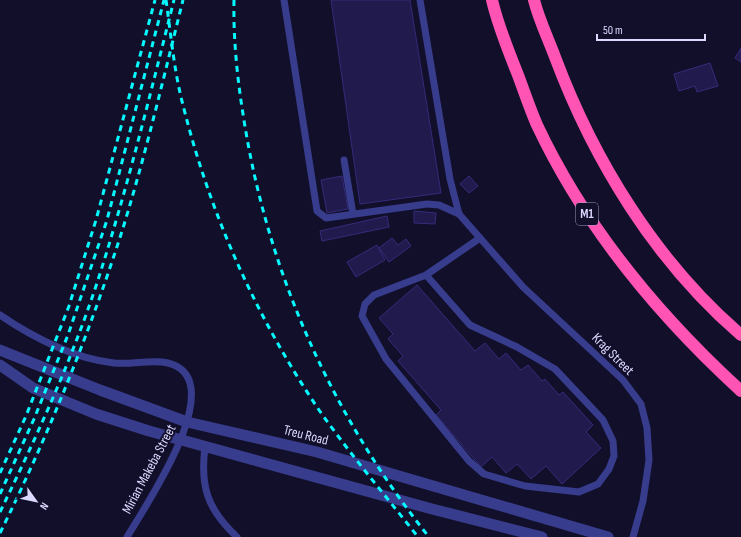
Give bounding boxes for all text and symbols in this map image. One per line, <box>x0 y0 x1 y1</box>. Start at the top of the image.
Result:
scale bar <box>597 16 705 42</box>
text: 50 m <box>603 23 623 38</box>
road number: M1 <box>576 203 598 225</box>
street label: Krag Street <box>588 329 638 379</box>
street label: Mirian Makeba Street <box>118 421 180 517</box>
street label: Treu Road <box>282 421 330 449</box>
north arrow <box>16 481 56 521</box>
text: N <box>37 500 51 512</box>

